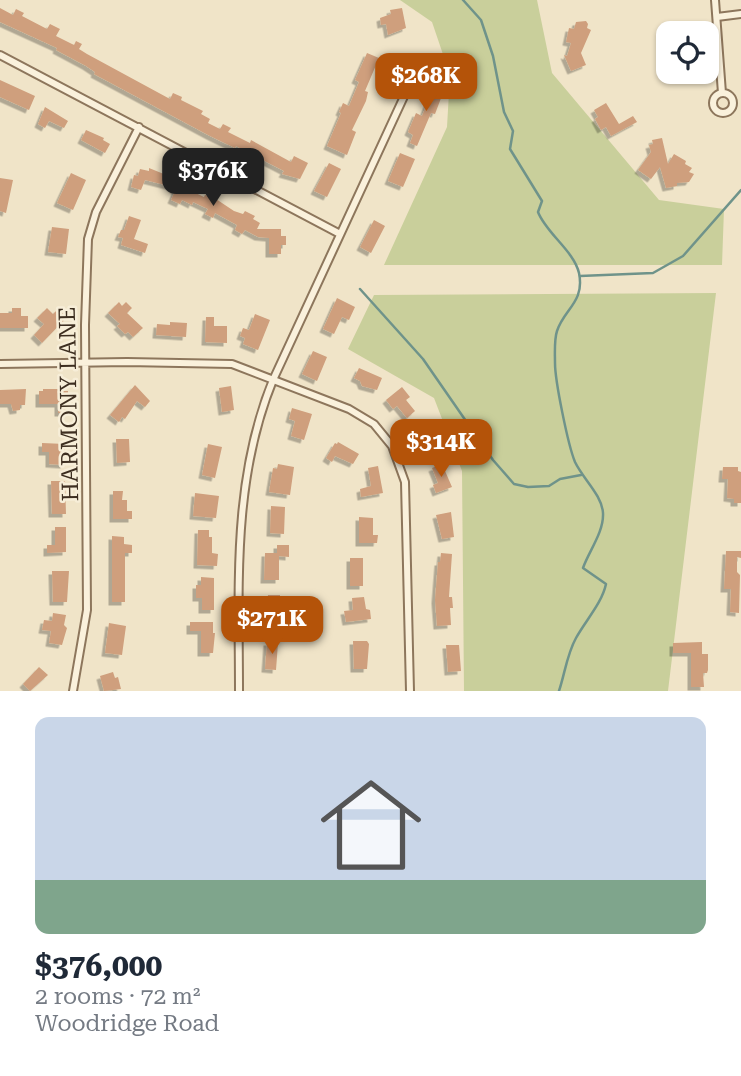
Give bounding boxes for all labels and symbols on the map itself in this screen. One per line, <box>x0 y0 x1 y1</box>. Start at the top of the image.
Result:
pin: $268K <box>377 54 475 113</box>
pin: $376K <box>164 148 262 208</box>
street label: HARMONY LANE <box>54 306 84 502</box>
pin: $314K <box>392 420 490 479</box>
pin: $271K <box>223 596 321 656</box>

